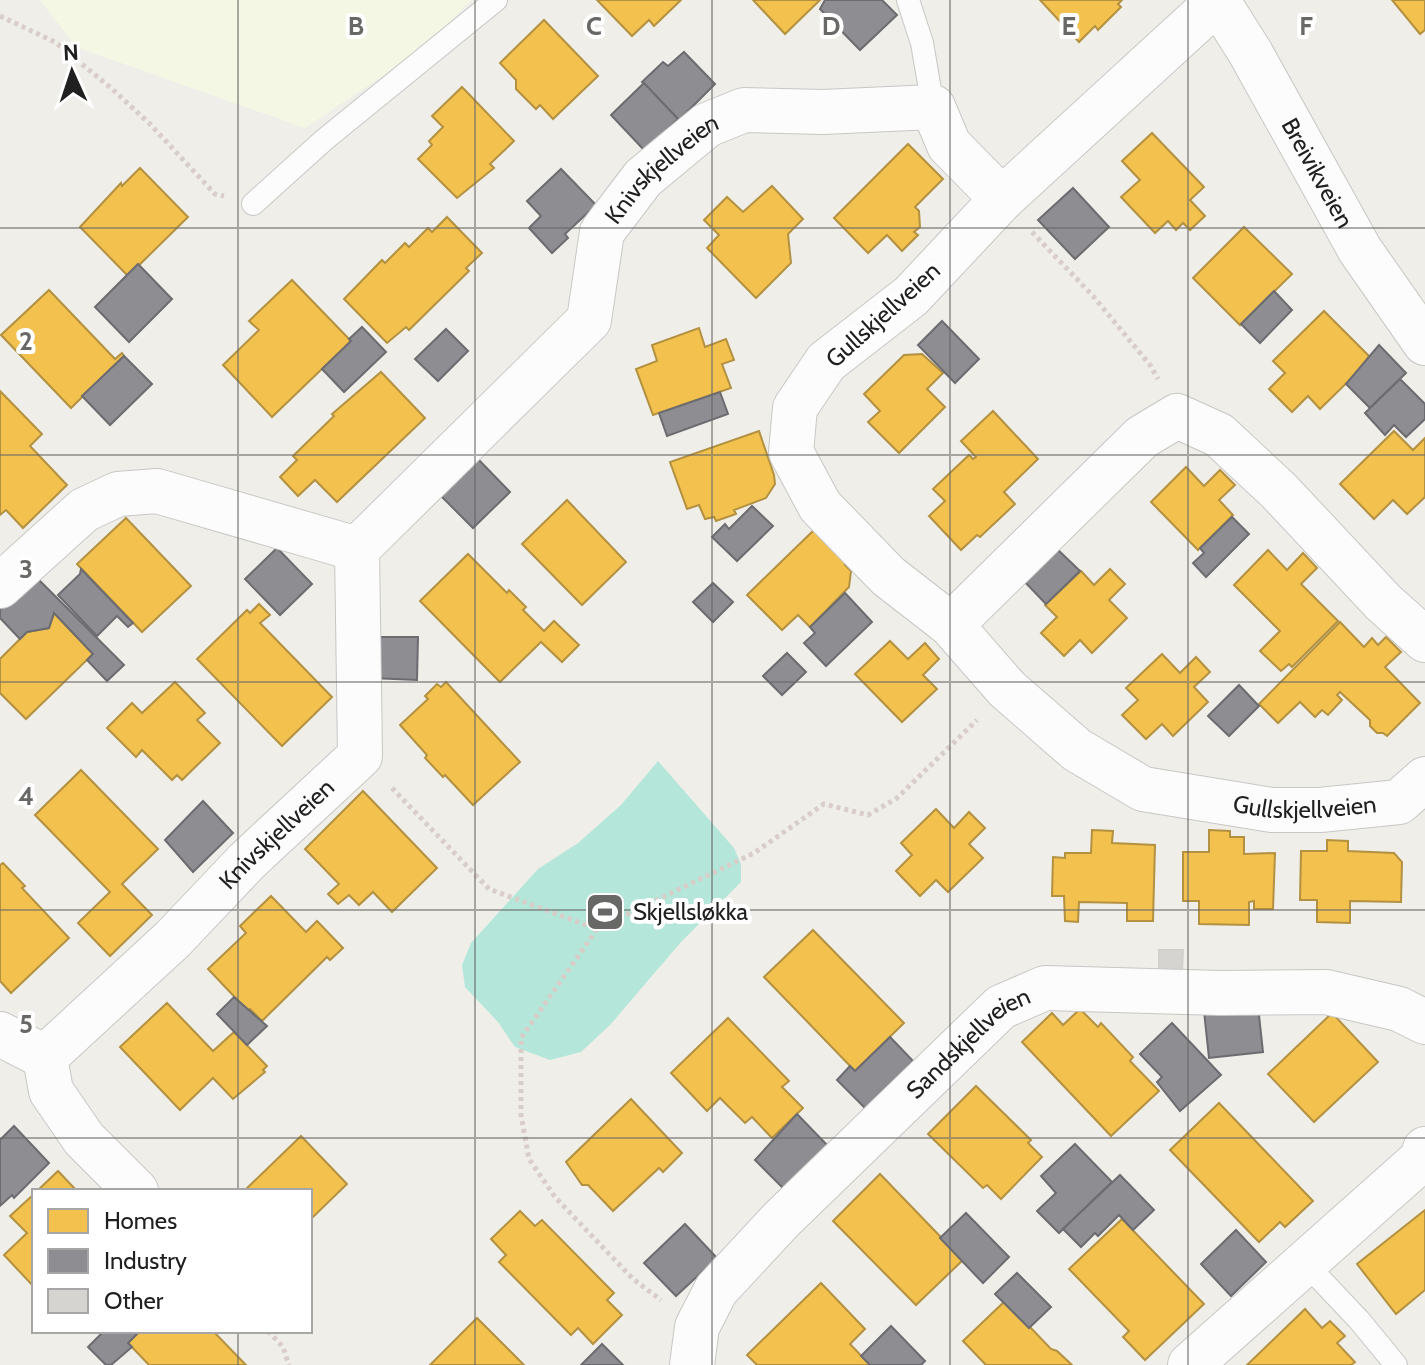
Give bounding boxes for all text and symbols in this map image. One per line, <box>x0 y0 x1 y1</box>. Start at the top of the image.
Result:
text: B <box>348 10 364 42</box>
text: C <box>586 10 602 42</box>
text: D <box>822 10 840 42</box>
text: E <box>1062 10 1076 42</box>
text: F <box>1299 10 1313 42</box>
north arrow <box>32 32 112 112</box>
text: N <box>63 39 79 66</box>
street label: Knivskjellveien <box>598 107 722 229</box>
street label: Breivikveien <box>1276 113 1360 233</box>
street label: Gullskjellveien <box>820 256 946 374</box>
text: 2 <box>19 325 33 357</box>
text: 3 <box>19 553 33 585</box>
street label: Knivskjellveien <box>213 772 340 895</box>
text: 4 <box>18 780 34 812</box>
street label: Gullskjellveien <box>1231 789 1378 824</box>
sports icon: Skjellsløkka <box>584 891 626 933</box>
place label: Skjellsløkka <box>633 897 748 926</box>
street label: Sandskjellveien <box>900 981 1035 1105</box>
text: 5 <box>19 1008 33 1040</box>
legend <box>32 1189 312 1333</box>
text: Homes <box>104 1206 177 1235</box>
text: Industry <box>104 1246 187 1275</box>
text: Other <box>104 1286 164 1315</box>

